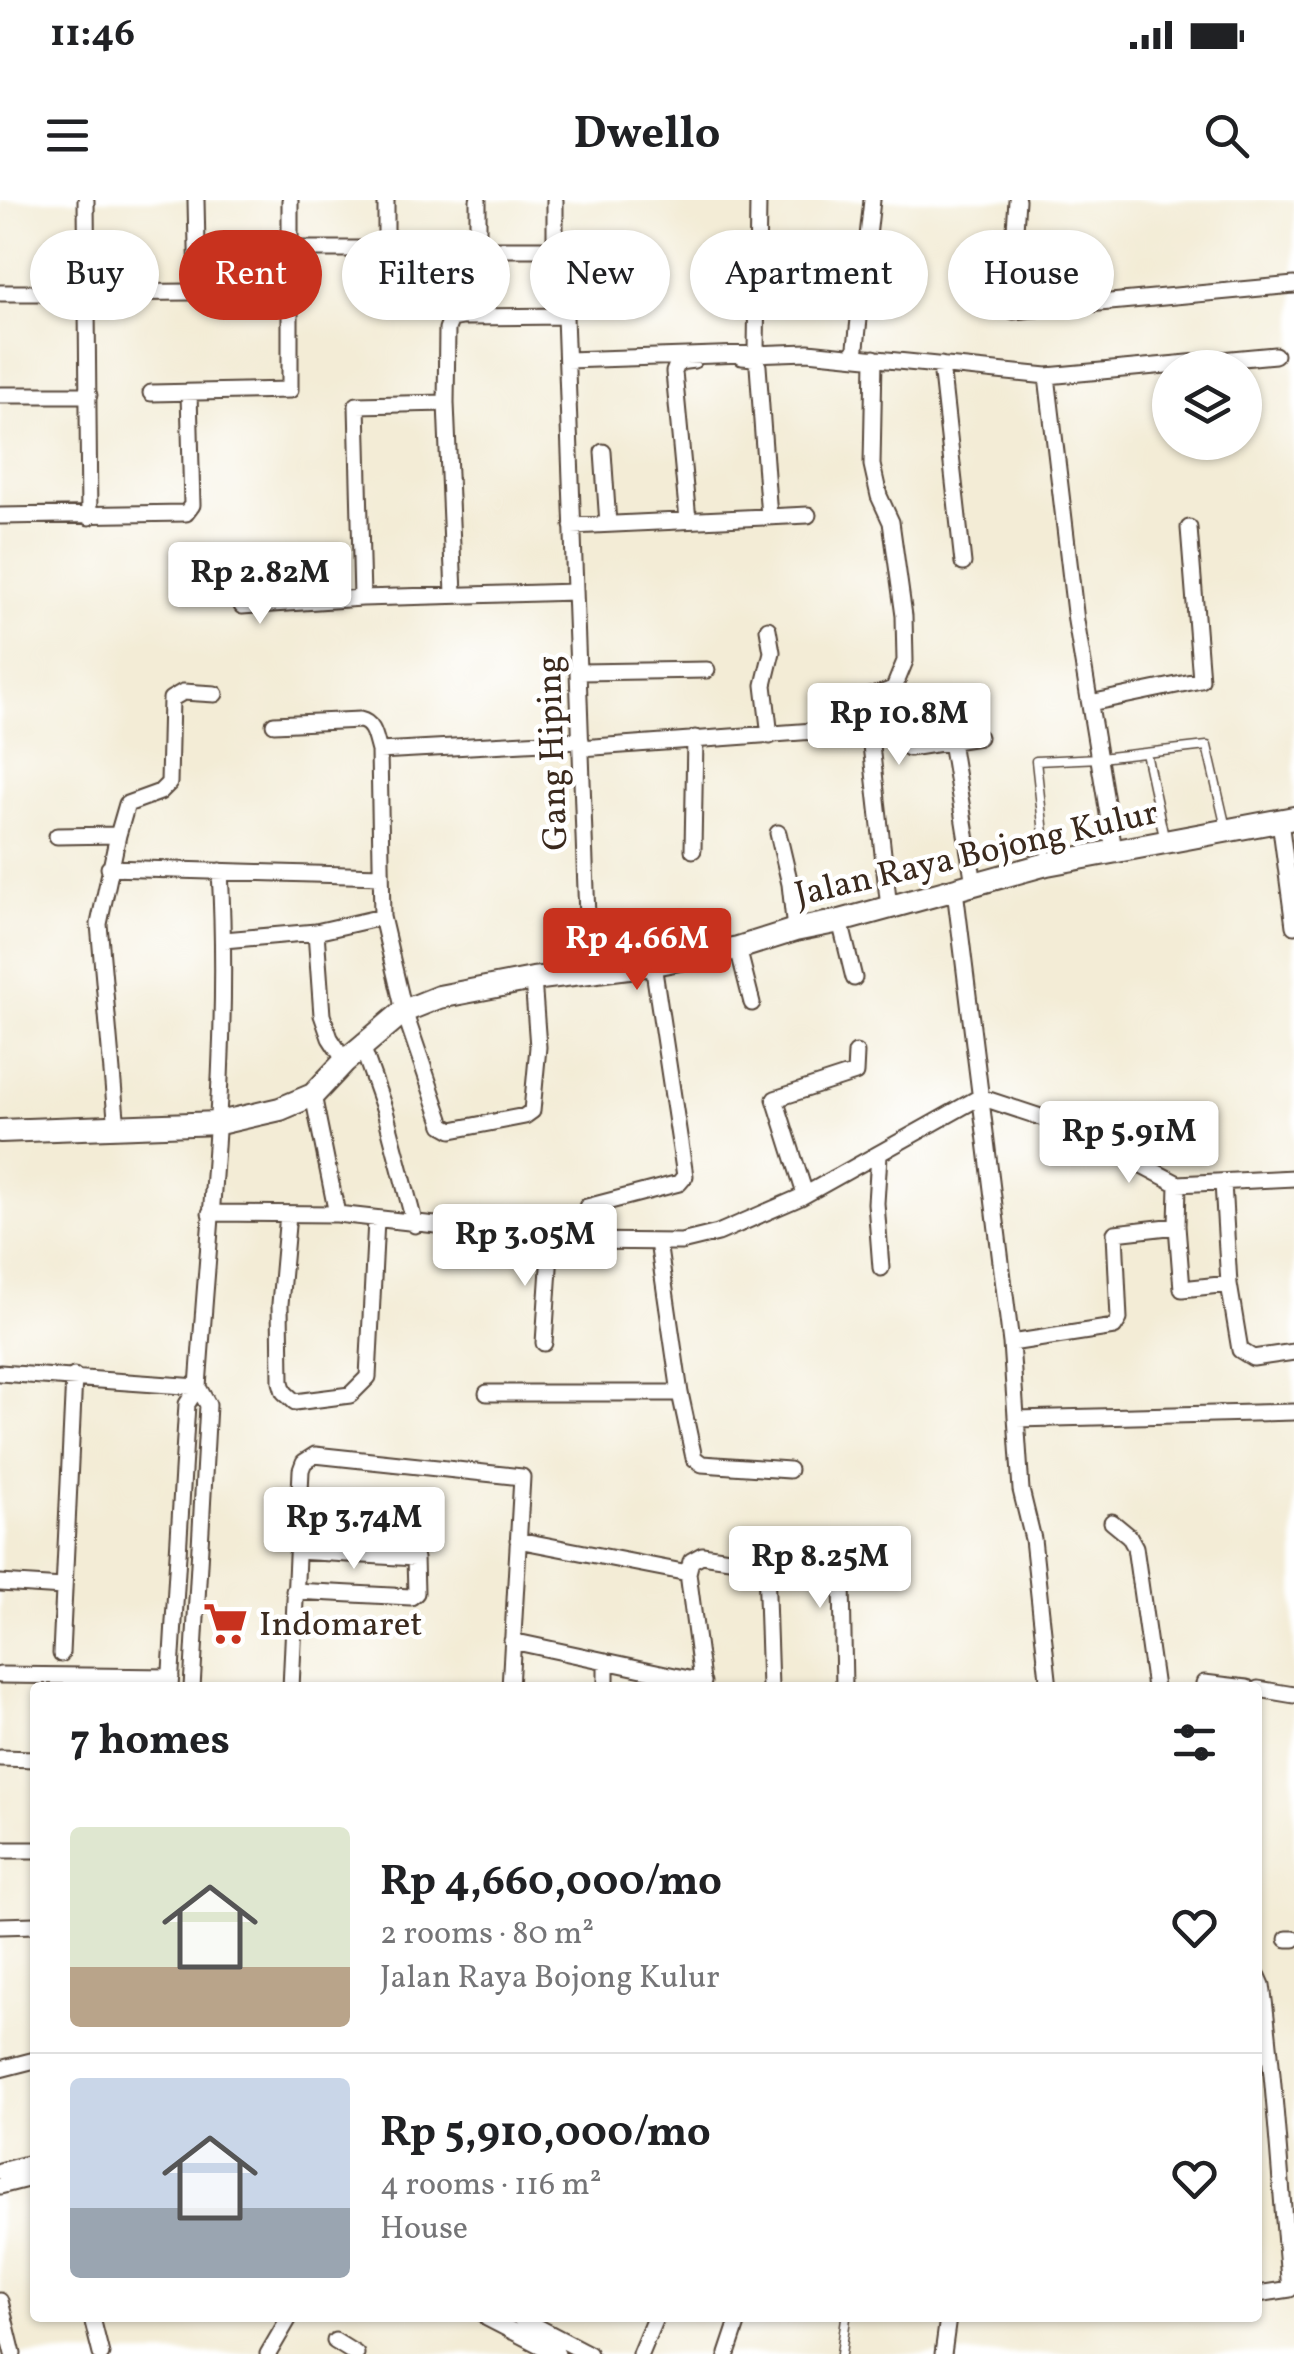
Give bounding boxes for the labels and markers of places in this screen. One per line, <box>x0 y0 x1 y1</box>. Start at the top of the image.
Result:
pin: Rp 2.82M <box>157 542 363 627</box>
pin: Rp 10.8M <box>796 683 1002 768</box>
pin: Rp 4.66M <box>534 908 740 993</box>
pin: Rp 5.91M <box>1026 1101 1232 1186</box>
pin: Rp 3.05M <box>422 1204 628 1289</box>
pin: Rp 3.74M <box>251 1487 457 1572</box>
pin: Rp 8.25M <box>717 1526 923 1611</box>
supermarket icon: Indomaret <box>202 1599 250 1647</box>
place label: Indomaret <box>259 1602 423 1650</box>

